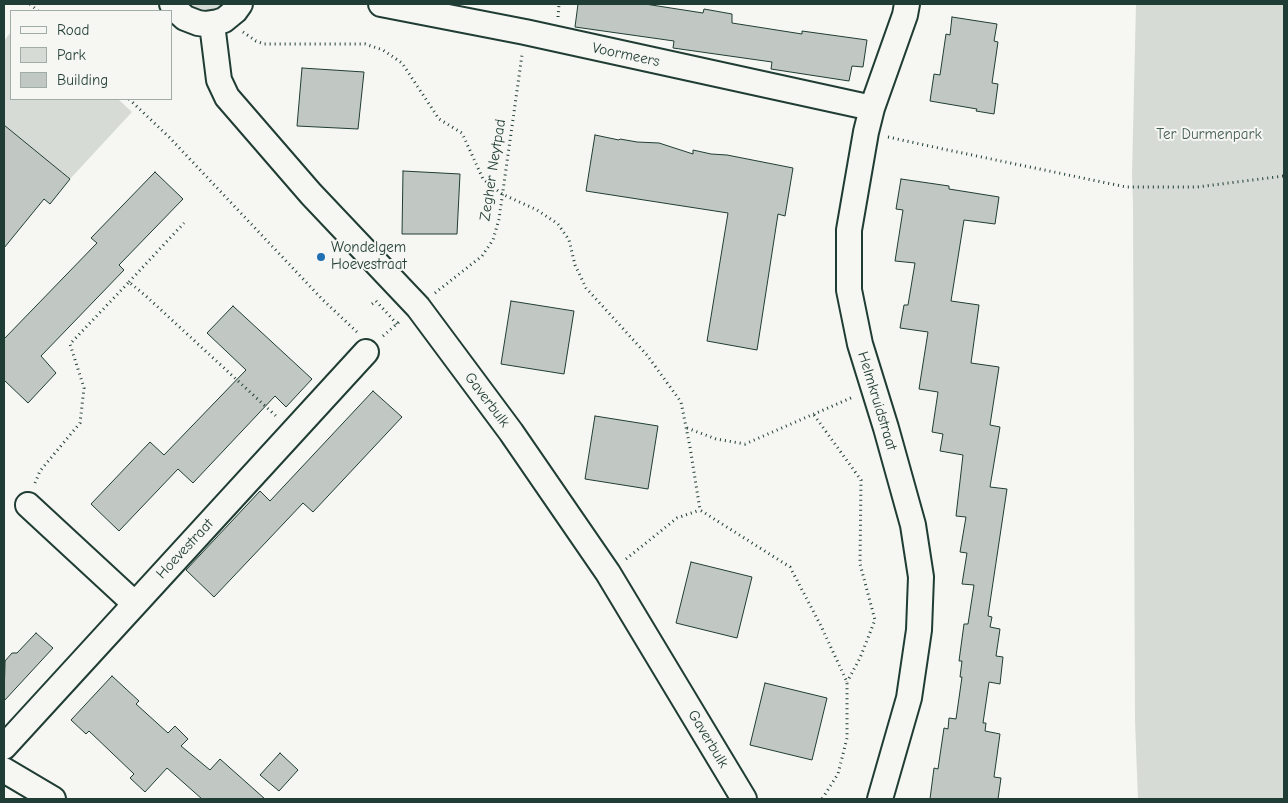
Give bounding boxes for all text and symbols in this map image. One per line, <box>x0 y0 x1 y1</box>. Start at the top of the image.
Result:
legend <box>10 10 172 100</box>
text: Road <box>57 21 89 39</box>
street label: Voormeers <box>591 39 661 71</box>
text: Park <box>57 46 86 64</box>
text: Building <box>57 71 108 89</box>
street label: Zegher Neytpad <box>476 118 510 222</box>
park label: Ter Durmenpark <box>1156 126 1262 144</box>
place label: Wondelgem Hoevestraat <box>331 239 407 274</box>
marker: Wondelgem Hoevestraat <box>315 251 327 263</box>
street label: Helmkruidstraat <box>853 349 901 453</box>
street label: Gaverbulk <box>461 369 513 431</box>
street label: Hoevestraat <box>153 515 217 583</box>
street label: Gaverbulk <box>684 707 732 771</box>

